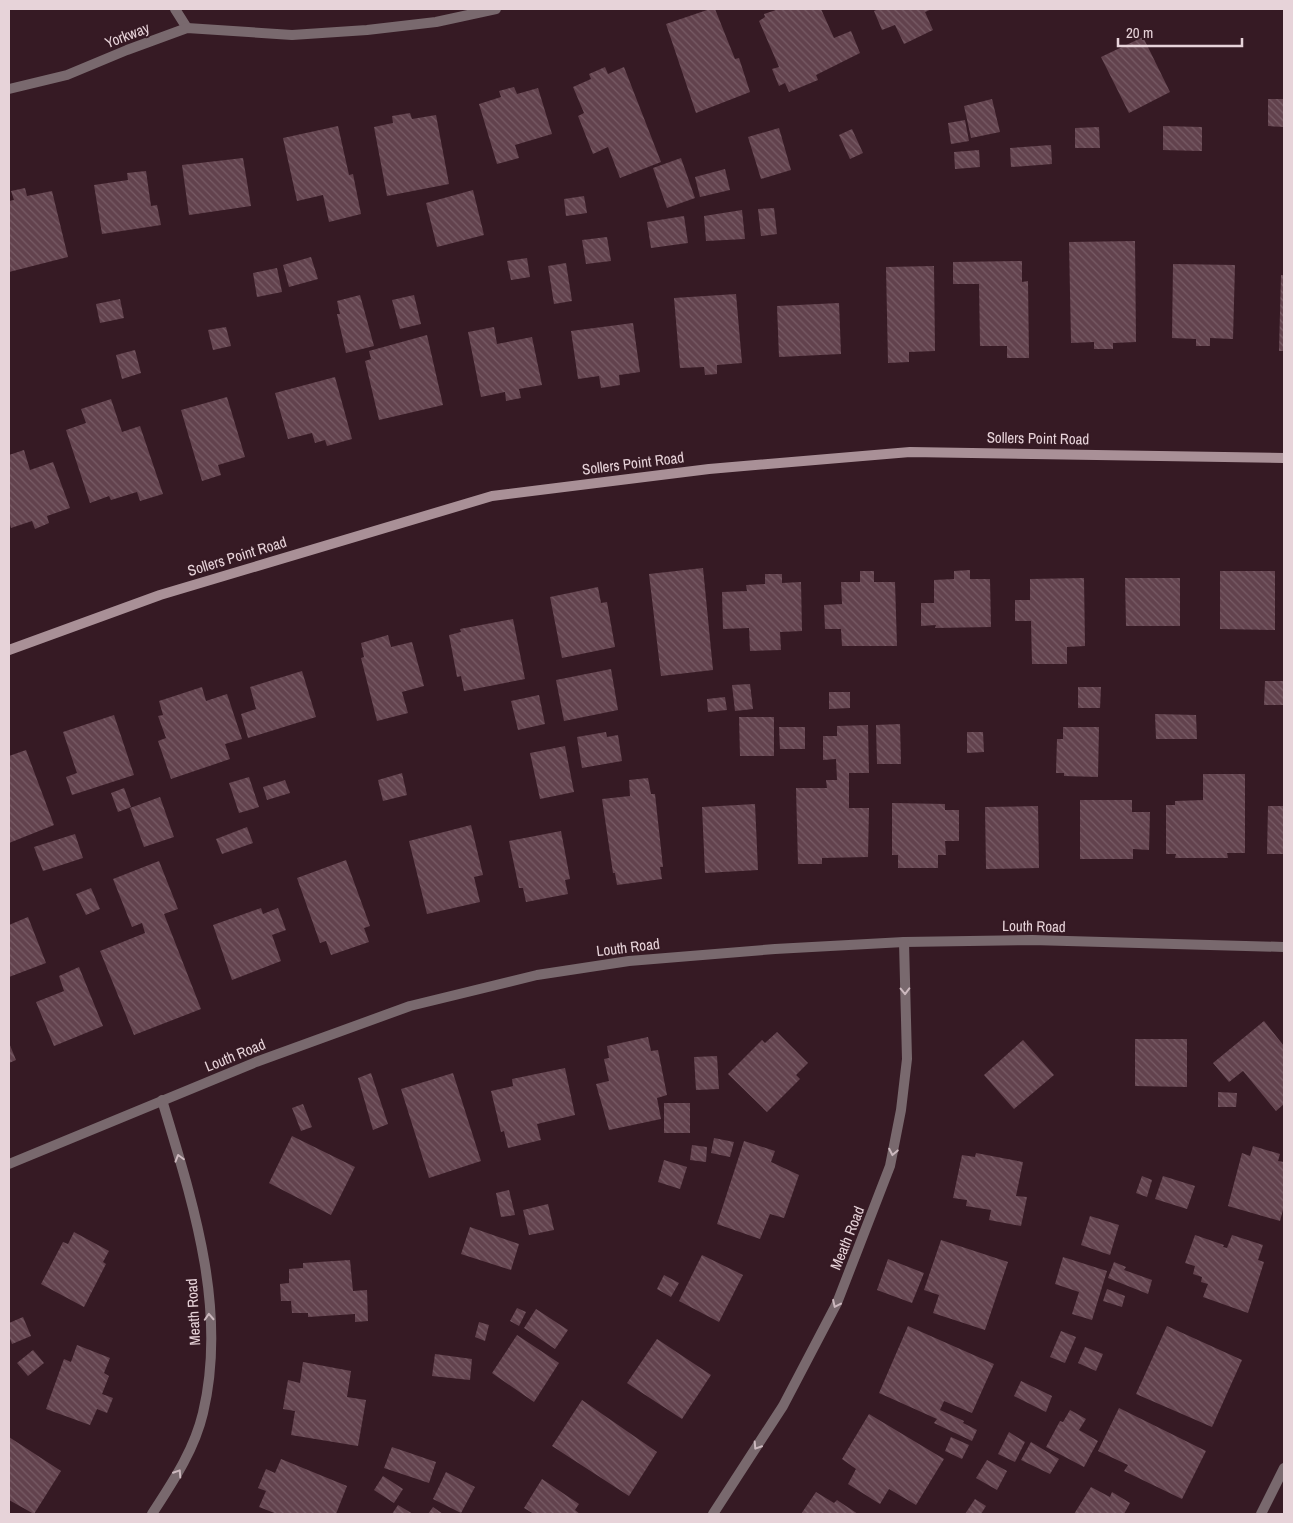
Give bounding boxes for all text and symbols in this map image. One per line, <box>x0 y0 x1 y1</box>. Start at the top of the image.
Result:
scale bar <box>1118 15 1242 47</box>
street label: Yorkway <box>102 17 153 53</box>
text: 20 m <box>1126 22 1153 43</box>
street label: Sollers Point Road <box>987 427 1089 449</box>
street label: Sollers Point Road <box>581 446 685 480</box>
street label: Sollers Point Road <box>185 531 289 581</box>
street label: Louth Road <box>1002 915 1066 937</box>
street label: Louth Road <box>595 933 661 961</box>
one-way arrow <box>900 987 910 995</box>
street label: Louth Road <box>202 1033 268 1077</box>
one-way arrow <box>888 1148 899 1156</box>
one-way arrow <box>174 1153 185 1162</box>
street label: Meath Road <box>825 1203 869 1273</box>
street label: Meath Road <box>181 1278 205 1346</box>
one-way arrow <box>832 1299 842 1308</box>
one-way arrow <box>204 1312 215 1320</box>
one-way arrow <box>754 1441 764 1450</box>
one-way arrow <box>172 1470 182 1479</box>

